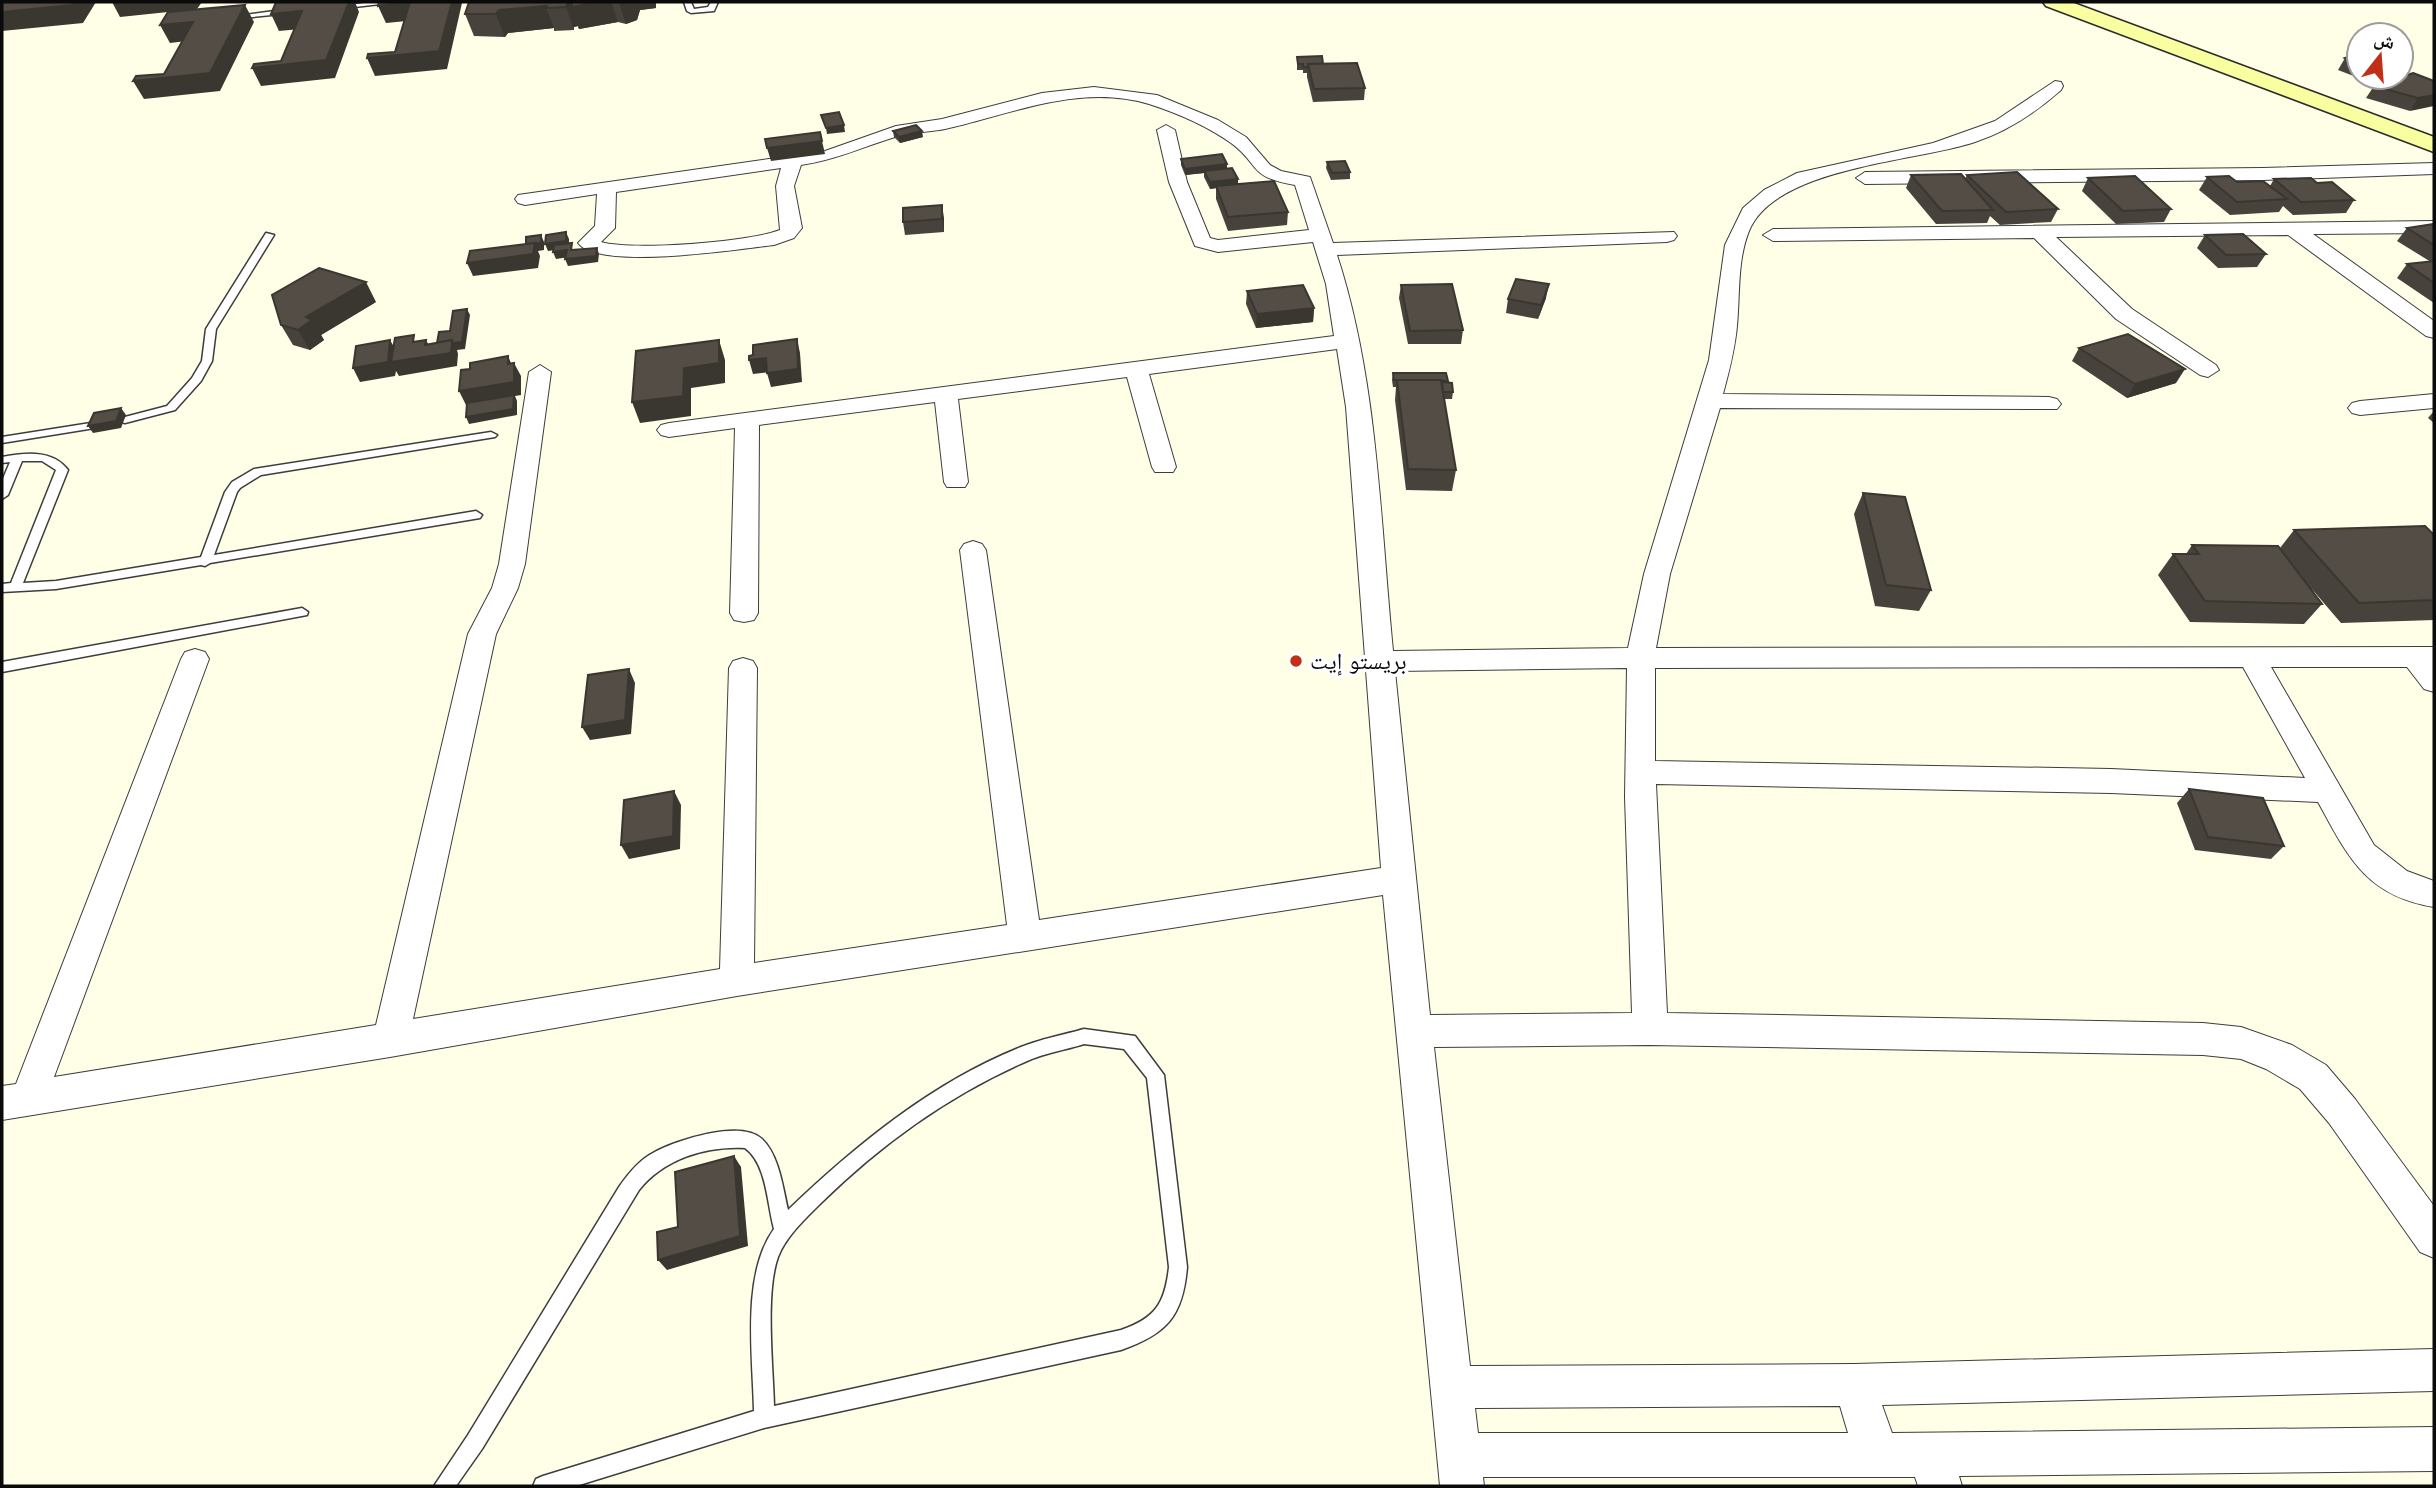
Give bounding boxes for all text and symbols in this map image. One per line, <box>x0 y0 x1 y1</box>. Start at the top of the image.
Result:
north arrow <box>2345 21 2415 91</box>
text: ش <box>2372 26 2398 54</box>
place label: بريستو إيت <box>1310 647 1407 676</box>
marker: بريستو إيت <box>1288 653 1304 669</box>

